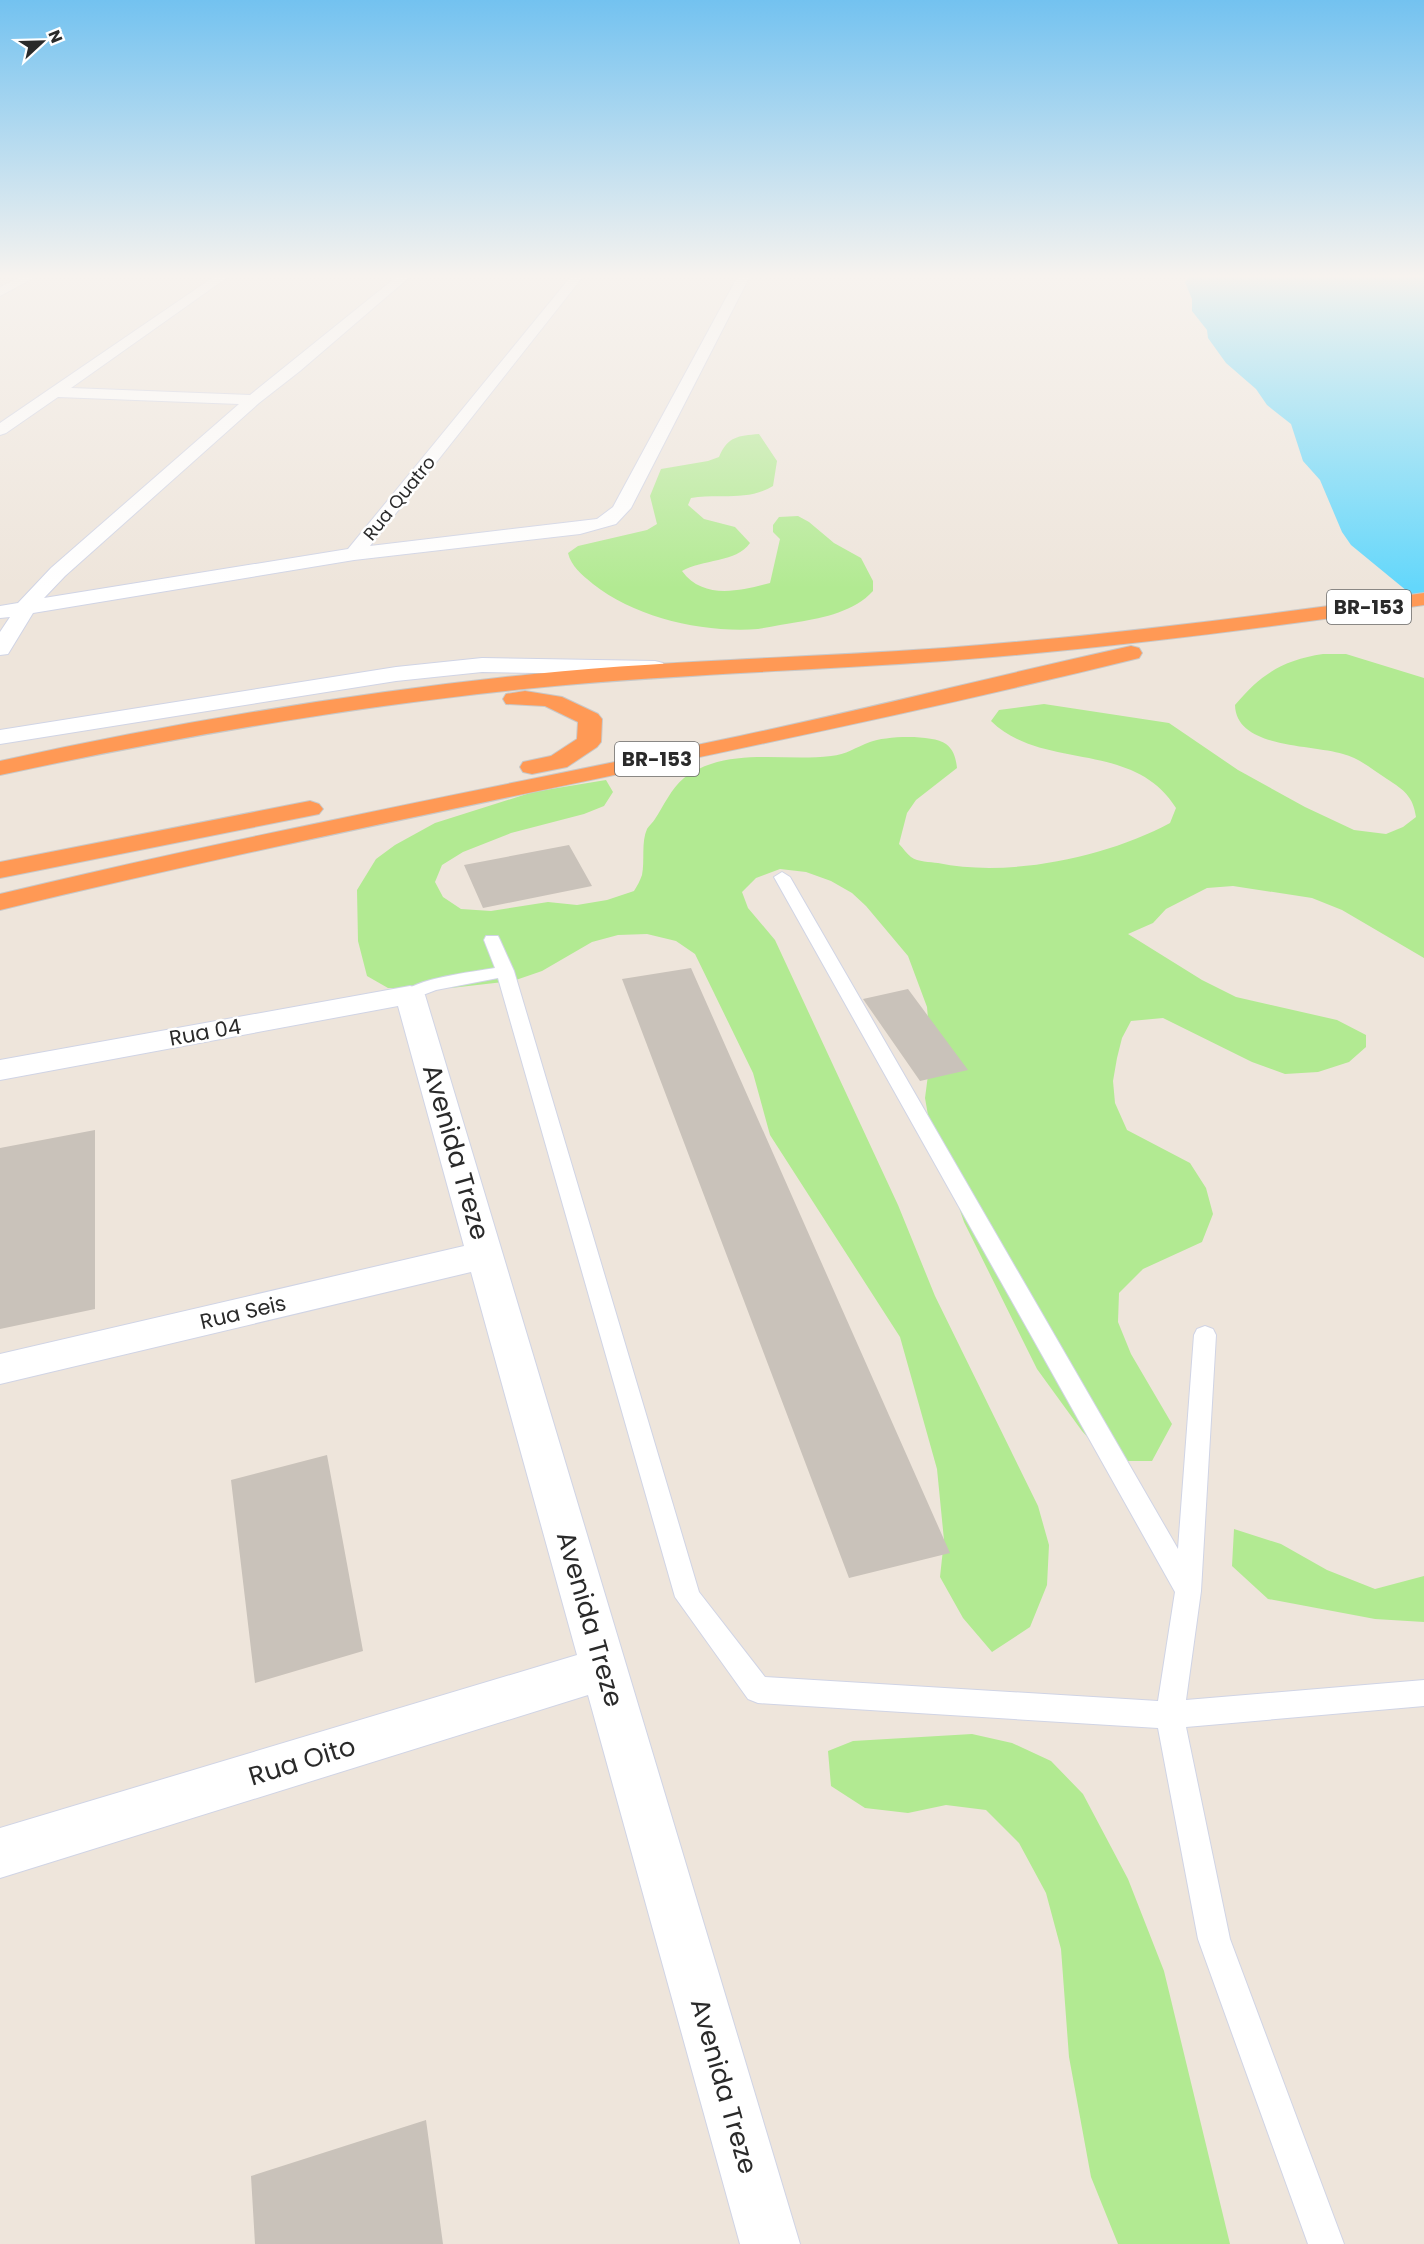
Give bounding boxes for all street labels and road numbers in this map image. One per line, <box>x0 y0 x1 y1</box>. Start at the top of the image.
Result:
street label: Rua Quatro <box>357 450 441 546</box>
road number: BR-153 <box>1327 590 1411 624</box>
road number: BR-153 <box>615 742 699 776</box>
street label: Rua 04 <box>167 1011 243 1053</box>
street label: Avenida Treze <box>414 1060 498 1244</box>
street label: Rua Seis <box>197 1288 289 1336</box>
street label: Avenida Treze <box>548 1527 632 1711</box>
street label: Rua Oito <box>244 1728 360 1794</box>
street label: Avenida Treze <box>682 1994 766 2178</box>

